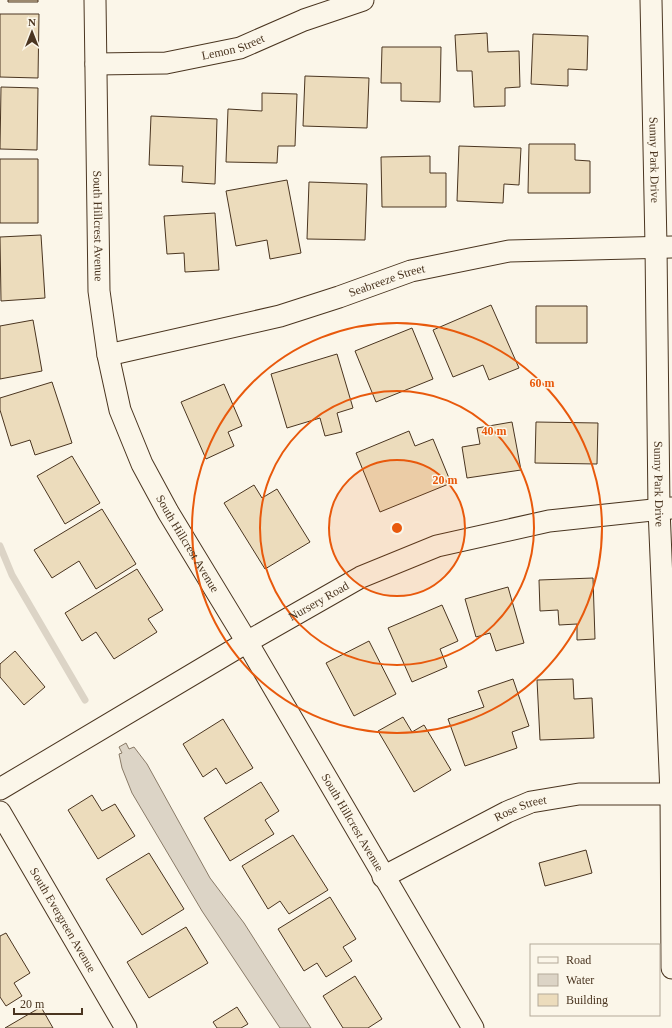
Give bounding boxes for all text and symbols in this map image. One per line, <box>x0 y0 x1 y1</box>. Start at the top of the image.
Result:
north arrow <box>12 12 52 52</box>
text: N <box>28 16 36 28</box>
street label: Lemon Street <box>200 31 267 63</box>
street label: Sunny Park Drive <box>646 117 662 203</box>
street label: South Hillcrest Avenue <box>90 170 106 282</box>
street label: Seabreeze Street <box>347 261 427 300</box>
text: 60 m <box>530 376 555 390</box>
text: 40 m <box>482 424 507 438</box>
street label: Sunny Park Drive <box>651 441 667 527</box>
text: 20 m <box>433 473 458 487</box>
street label: South Hillcrest Avenue <box>153 492 222 595</box>
centre of rings <box>390 521 404 535</box>
street label: Nursery Road <box>286 578 351 624</box>
street label: South Hillcrest Avenue <box>318 771 387 874</box>
street label: Rose Street <box>492 792 548 824</box>
street label: South Evergreen Avenue <box>27 865 99 975</box>
legend <box>530 944 660 1016</box>
text: Road <box>566 953 591 967</box>
text: Water <box>566 973 594 987</box>
scale bar <box>14 990 82 1016</box>
text: Building <box>566 993 608 1007</box>
text: 20 m <box>20 997 45 1011</box>

